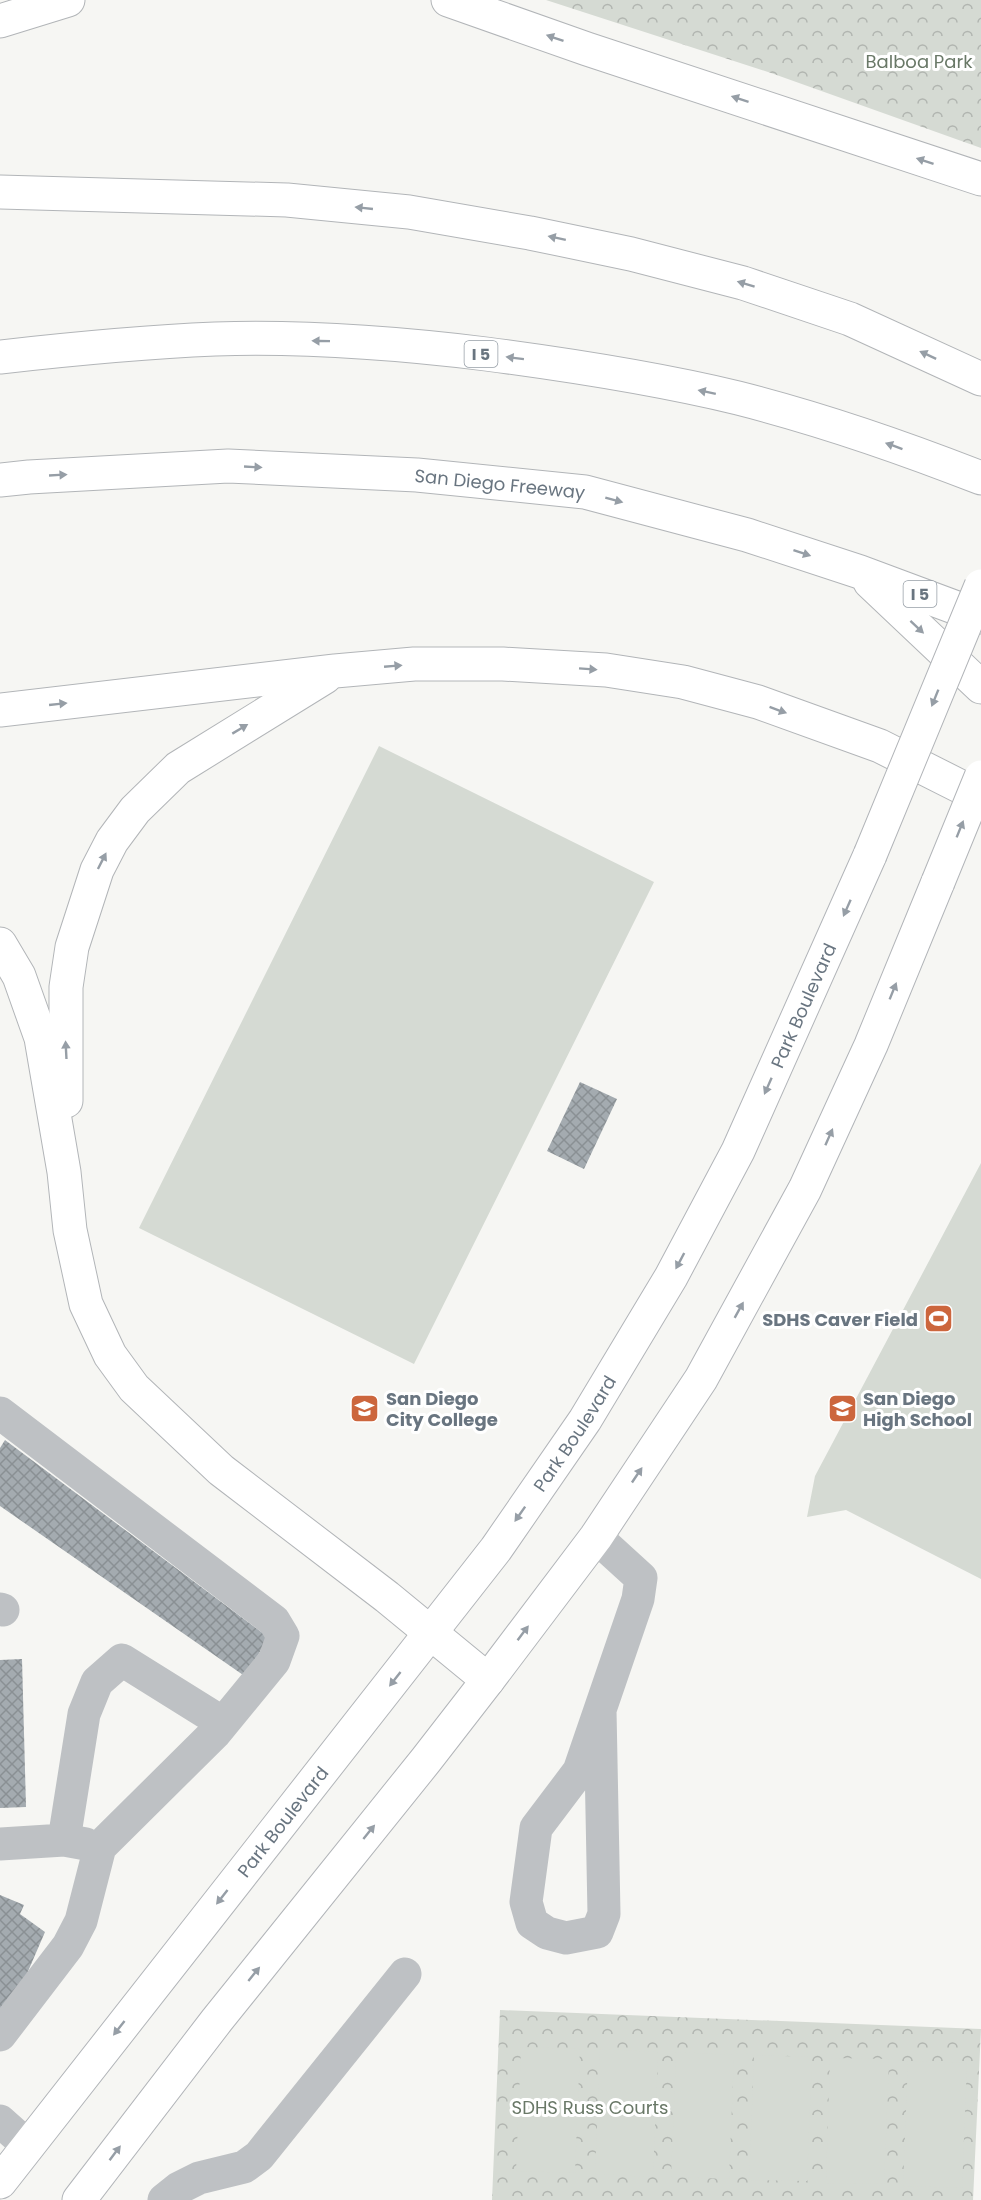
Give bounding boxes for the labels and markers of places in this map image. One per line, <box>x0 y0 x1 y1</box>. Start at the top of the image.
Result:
sports icon: SDHS Caver Field <box>923 1303 955 1335</box>
place label: SDHS Caver Field <box>762 1307 918 1332</box>
place label: San Diego City College <box>386 1386 498 1432</box>
place label: San Diego High School <box>863 1386 972 1432</box>
school or university icon: San Diego City College <box>349 1392 381 1424</box>
school or university icon: San Diego High School <box>826 1392 858 1424</box>

